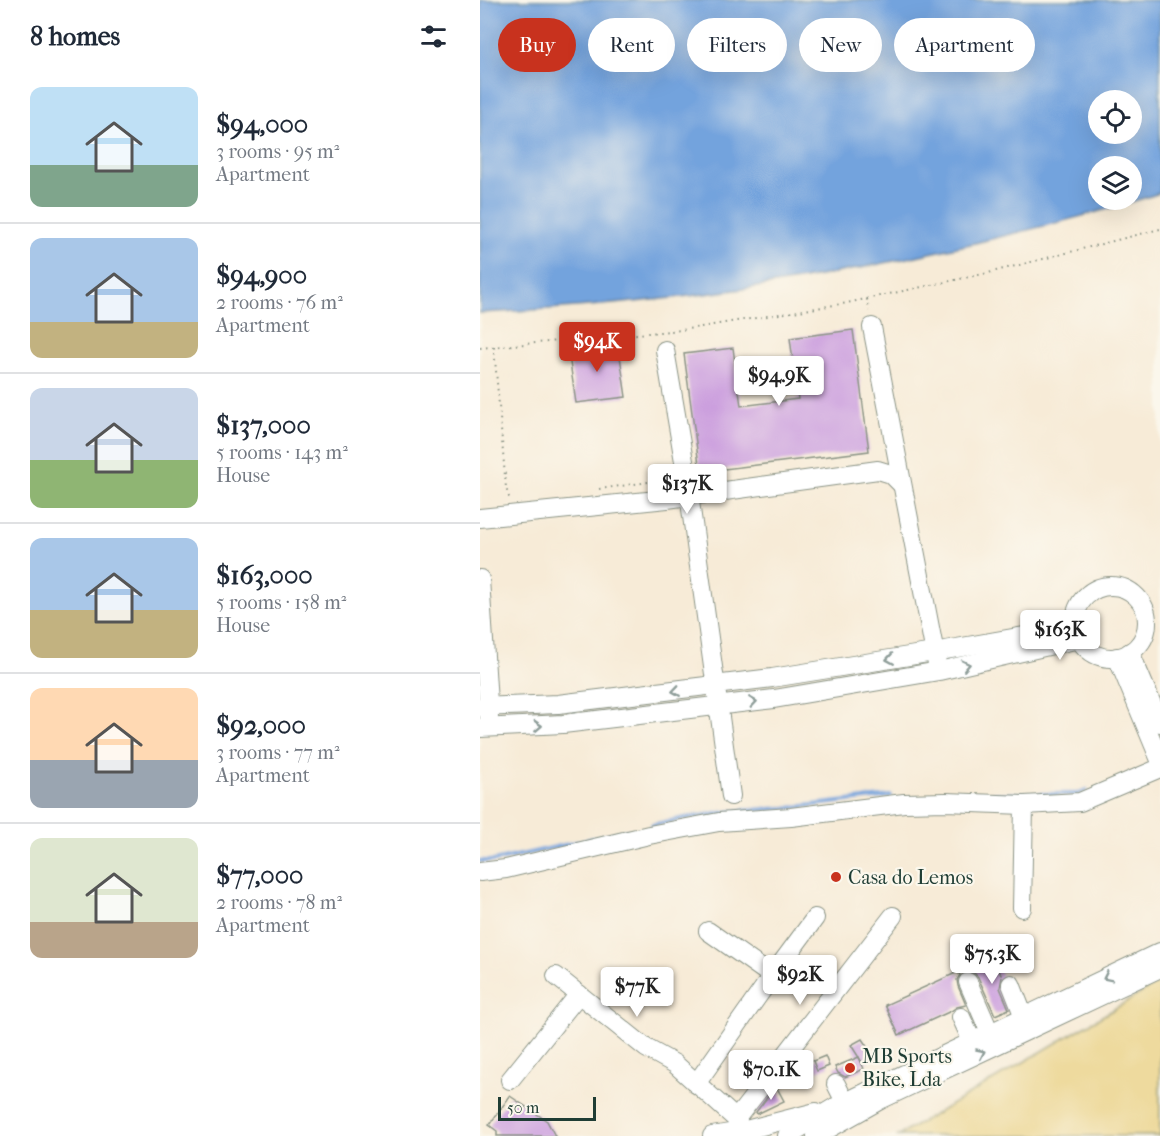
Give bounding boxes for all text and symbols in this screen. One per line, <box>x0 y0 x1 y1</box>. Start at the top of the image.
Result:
chip: Buy <box>498 18 576 72</box>
chip: Rent <box>588 18 675 72</box>
chip: Filters <box>687 18 787 72</box>
chip: New <box>799 18 882 72</box>
chip: Apartment <box>894 18 1035 72</box>
icon: filters <box>417 20 450 53</box>
text: 8 homes <box>30 21 120 52</box>
map controls <box>1088 90 1142 210</box>
button: locate <box>1088 90 1142 144</box>
text: $94,000 <box>216 109 308 140</box>
icon: home <box>78 111 150 183</box>
text: 3 rooms · 95 m² <box>216 140 339 163</box>
button: layers <box>1088 156 1142 210</box>
text: Apartment <box>216 163 310 186</box>
text: $94,900 <box>216 260 307 291</box>
icon: home <box>78 262 150 334</box>
text: 2 rooms · 76 m² <box>216 291 343 314</box>
text: Apartment <box>216 314 310 337</box>
pin: $94K <box>561 322 633 373</box>
text: $94K <box>573 330 621 353</box>
pin: $94.9K <box>730 356 828 407</box>
text: $94.9K <box>748 364 810 387</box>
text: $137,000 <box>216 410 311 441</box>
icon: home <box>78 412 150 484</box>
text: 5 rooms · 143 m² <box>216 441 348 464</box>
text: House <box>216 464 270 487</box>
pin: $137K <box>645 464 729 515</box>
text: $137K <box>662 472 712 495</box>
text: $163,000 <box>216 560 313 591</box>
icon: home <box>78 562 150 634</box>
text: 5 rooms · 158 m² <box>216 591 346 614</box>
pin: $163K <box>1018 610 1102 661</box>
text: House <box>216 614 270 637</box>
text: $163K <box>1034 618 1086 641</box>
one-way arrow <box>885 653 894 665</box>
one-way arrow <box>961 659 971 672</box>
one-way arrow <box>671 684 681 696</box>
one-way arrow <box>748 697 758 709</box>
text: $92,000 <box>216 710 306 741</box>
icon: home <box>78 712 150 784</box>
one-way arrow <box>534 719 543 732</box>
text: 3 rooms · 77 m² <box>216 741 340 764</box>
text: Apartment <box>216 764 310 787</box>
text: $77,000 <box>216 860 303 891</box>
icon: home <box>78 862 150 934</box>
place label: Casa do Lemos <box>848 866 973 889</box>
marker: Casa do Lemos <box>829 870 843 884</box>
text: 2 rooms · 78 m² <box>216 891 342 914</box>
text: Apartment <box>216 914 310 937</box>
pin: $75.3K <box>943 934 1041 985</box>
text: $75.3K <box>964 942 1020 965</box>
pin: $92K <box>764 955 836 1006</box>
text: $92K <box>777 963 823 986</box>
pin: $77K <box>601 967 673 1018</box>
one-way arrow <box>1103 970 1114 982</box>
text: $77K <box>615 975 659 998</box>
place label: MB Sports Bike, Lda <box>862 1045 952 1091</box>
one-way arrow <box>974 1048 985 1060</box>
pin: $70.1K <box>722 1050 820 1101</box>
text: $70.1K <box>742 1058 800 1081</box>
marker: MB Sports Bike, Lda <box>843 1061 857 1075</box>
scale bar <box>498 1094 596 1122</box>
text: 50 m <box>507 1098 539 1117</box>

